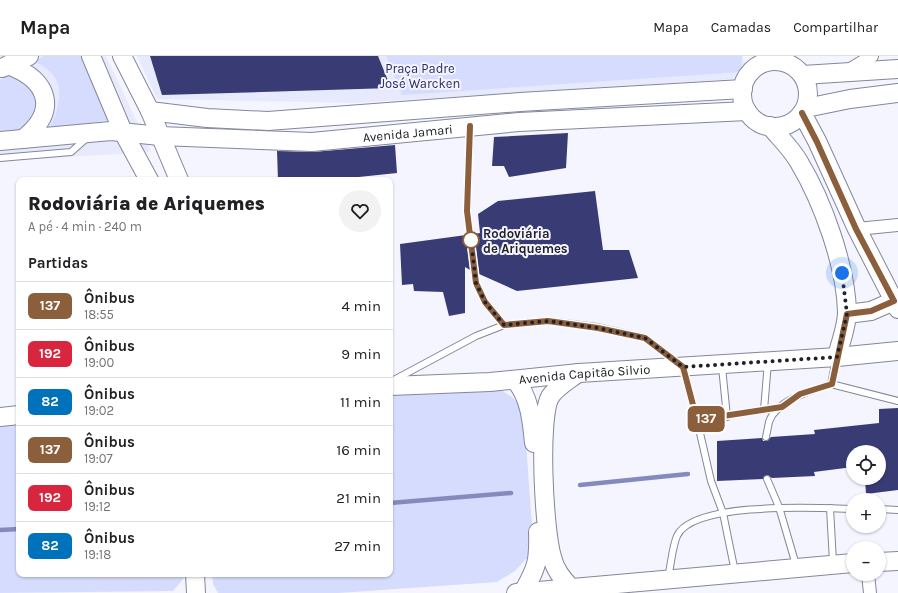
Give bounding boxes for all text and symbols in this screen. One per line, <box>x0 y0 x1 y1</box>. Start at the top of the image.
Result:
text: Mapa <box>20 17 70 39</box>
text: Mapa <box>653 19 689 36</box>
text: Camadas <box>711 19 771 36</box>
text: Compartilhar <box>793 19 878 36</box>
park label: Praça Padre José Warcken <box>380 61 460 91</box>
street label: Avenida Jamari <box>362 121 454 145</box>
button: heart <box>339 190 381 232</box>
text: Rodoviária de Ariquemes <box>28 193 265 215</box>
text: A pé · 4 min · 240 m <box>28 219 142 234</box>
place label: Rodoviária de Ariquemes <box>483 226 568 257</box>
marker: Rodoviária de Ariquemes <box>462 231 480 249</box>
text: Partidas <box>28 254 88 272</box>
your location <box>832 263 852 283</box>
text: Ônibus <box>84 289 135 307</box>
text: 137 <box>40 297 60 314</box>
text: 4 min <box>342 297 381 315</box>
text: 18:55 <box>84 307 114 322</box>
text: Ônibus <box>84 337 135 355</box>
text: 192 <box>39 345 61 362</box>
text: 9 min <box>341 345 381 363</box>
text: 19:00 <box>84 355 114 370</box>
street label: Avenida Capitão Silvio <box>518 362 651 387</box>
text: Ônibus <box>84 385 135 403</box>
text: 82 <box>41 393 59 410</box>
text: 11 min <box>340 393 381 411</box>
text: 19:02 <box>84 403 114 418</box>
line badge: 137 <box>683 406 729 432</box>
text: 137 <box>696 410 716 427</box>
text: Ônibus <box>84 433 135 451</box>
text: 137 <box>40 441 60 458</box>
text: 16 min <box>336 441 381 459</box>
map controls <box>846 445 886 581</box>
button: locate <box>846 445 886 485</box>
text: 19:07 <box>84 451 113 466</box>
text: Ônibus <box>84 481 135 499</box>
text: 192 <box>39 489 61 506</box>
text: 21 min <box>336 489 381 507</box>
button: + <box>846 493 886 533</box>
text: 19:12 <box>84 499 111 514</box>
text: Ônibus <box>84 529 135 547</box>
text: 82 <box>41 537 59 554</box>
text: 27 min <box>334 537 381 555</box>
button: − <box>846 541 886 581</box>
text: 19:18 <box>84 547 111 562</box>

